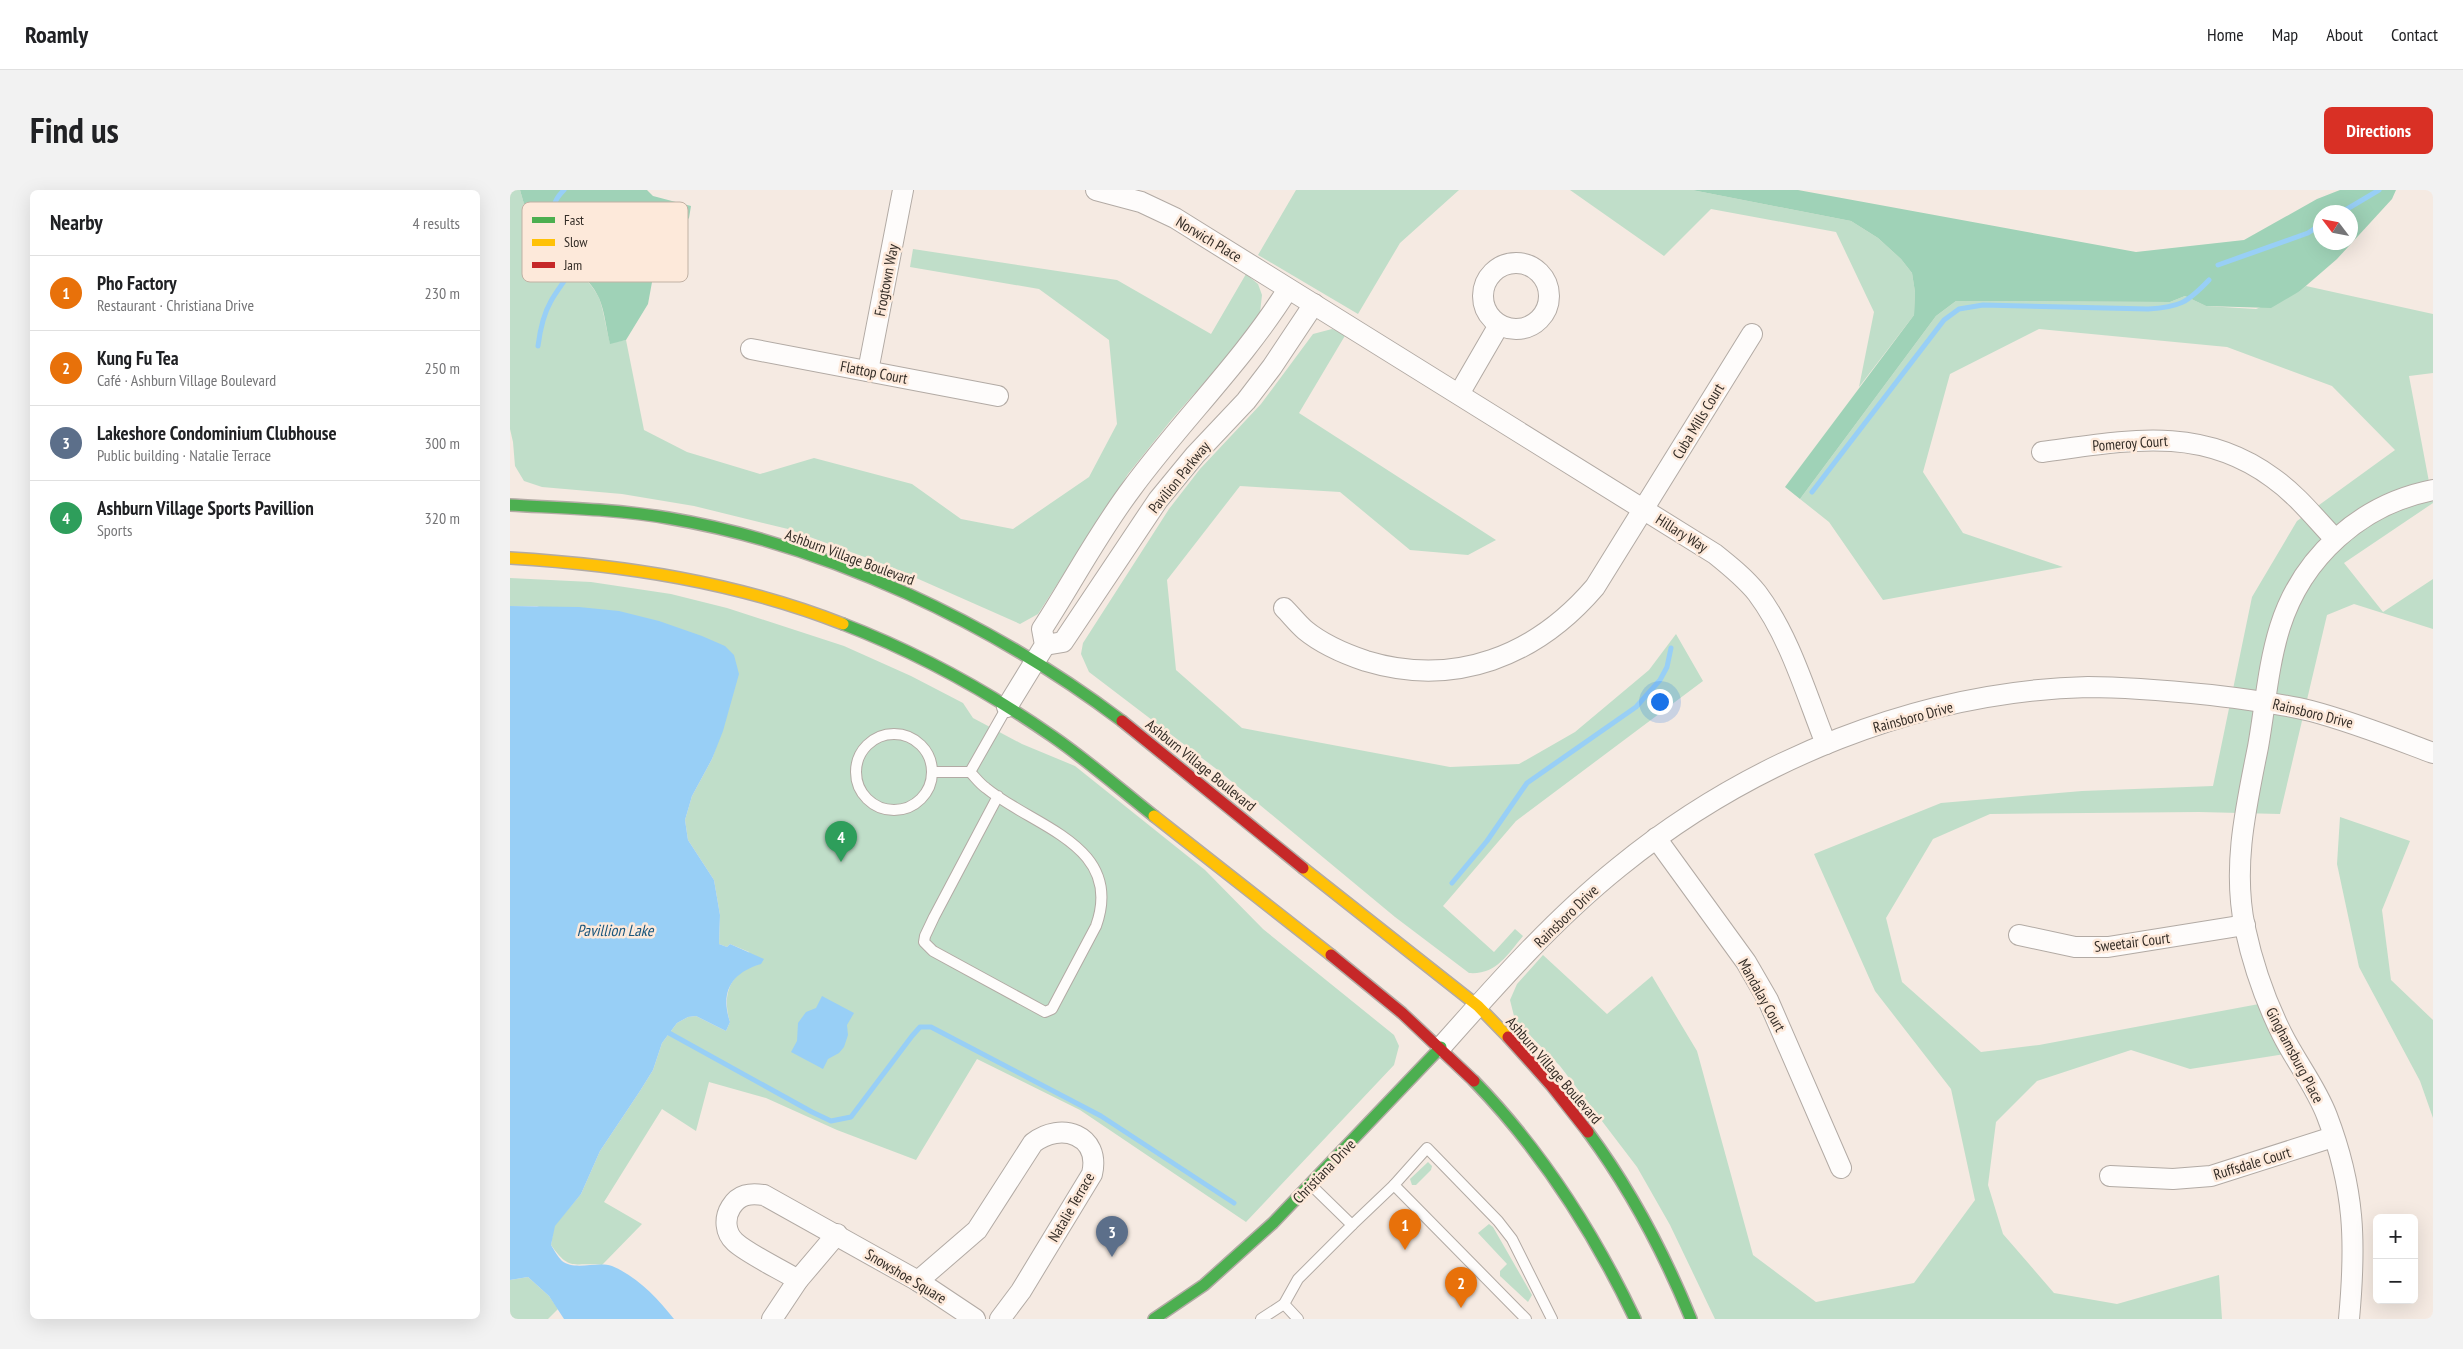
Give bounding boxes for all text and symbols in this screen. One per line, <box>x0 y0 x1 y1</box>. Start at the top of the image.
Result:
text: Roamly <box>25 19 88 50</box>
text: Home <box>2207 23 2244 46</box>
text: Map <box>2272 23 2298 46</box>
text: About <box>2326 23 2363 46</box>
text: Contact <box>2391 23 2438 46</box>
text: Find us <box>30 107 119 153</box>
button: Directions <box>2324 107 2433 154</box>
legend <box>522 202 688 282</box>
north arrow <box>2313 205 2358 250</box>
text: Nearby <box>50 209 103 236</box>
text: Fast <box>564 211 584 229</box>
street label: Norwich Place <box>1173 212 1245 266</box>
text: 4 results <box>413 213 460 233</box>
text: Slow <box>564 233 588 251</box>
street label: Frogtown Way <box>870 242 902 318</box>
text: Jam <box>563 256 582 274</box>
text: Pho Factory <box>97 271 177 295</box>
text: 1 <box>62 283 70 303</box>
text: 230 m <box>425 283 460 303</box>
text: Restaurant · Christiana Drive <box>97 295 254 315</box>
text: Kung Fu Tea <box>97 346 179 370</box>
street label: Flattop Court <box>839 356 909 388</box>
text: 2 <box>62 358 70 378</box>
text: 250 m <box>425 358 460 378</box>
text: Café · Ashburn Village Boulevard <box>97 370 276 390</box>
street label: Cuba Mills Court <box>1668 380 1728 462</box>
text: Lakeshore Condominium Clubhouse <box>97 421 337 445</box>
street label: Pomeroy Court <box>2092 431 2168 455</box>
text: 3 <box>62 433 70 453</box>
text: 300 m <box>425 433 460 453</box>
street label: Pavilion Parkway <box>1144 437 1214 517</box>
text: Public building · Natalie Terrace <box>97 445 271 465</box>
text: Ashburn Village Sports Pavillion <box>97 496 314 520</box>
text: 4 <box>62 508 70 528</box>
text: 320 m <box>425 508 460 528</box>
street label: Hillary Way <box>1652 510 1712 557</box>
text: Sports <box>97 520 132 540</box>
street label: Ashburn Village Boulevard <box>783 525 917 589</box>
your location <box>1647 689 1673 715</box>
street label: Rainsboro Drive <box>2271 694 2355 732</box>
street label: Rainsboro Drive <box>1871 697 1955 737</box>
street label: Ashburn Village Boulevard <box>1142 715 1260 815</box>
pin: 4 <box>825 821 857 862</box>
street label: Rainsboro Drive <box>1530 881 1602 951</box>
water label: Pavillion Lake <box>577 920 655 940</box>
street label: Sweetair Court <box>2093 928 2171 956</box>
street label: Mandalay Court <box>1734 955 1790 1035</box>
street label: Ginghamsburg Place <box>2262 1004 2328 1106</box>
street label: Ashburn Village Boulevard <box>1502 1012 1606 1128</box>
street label: Christiana Drive <box>1289 1135 1359 1207</box>
street label: Ruffsdale Court <box>2211 1142 2293 1184</box>
street label: Natalie Terrace <box>1044 1169 1098 1245</box>
pin: 1 <box>1389 1209 1421 1250</box>
map controls <box>2373 1214 2418 1304</box>
button: + <box>2373 1214 2418 1259</box>
pin: 3 <box>1096 1216 1128 1257</box>
street label: Snowshoe Square <box>862 1244 950 1308</box>
button: − <box>2373 1259 2418 1304</box>
pin: 2 <box>1445 1267 1477 1308</box>

